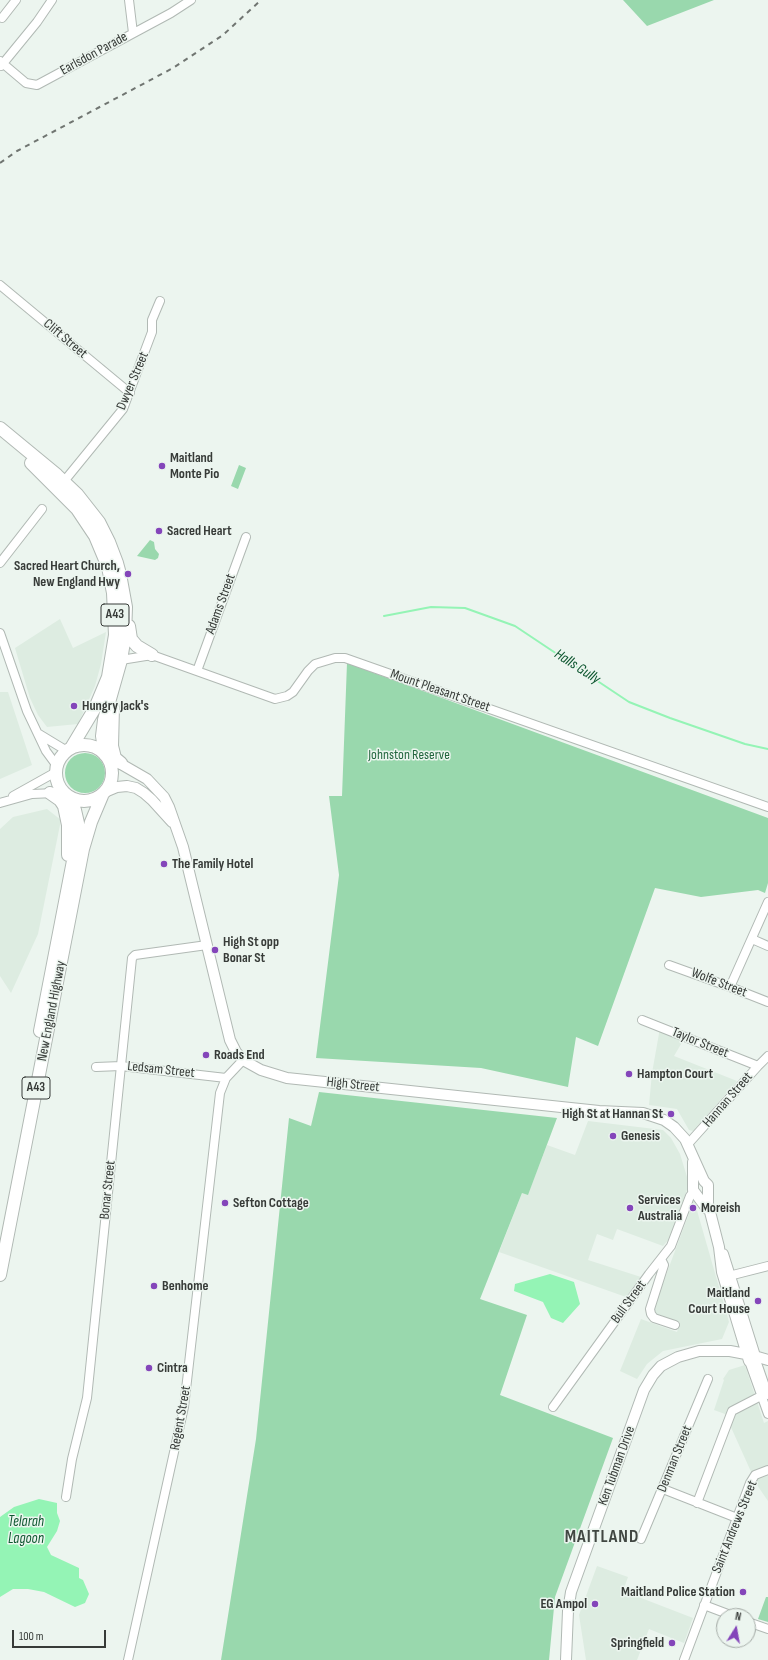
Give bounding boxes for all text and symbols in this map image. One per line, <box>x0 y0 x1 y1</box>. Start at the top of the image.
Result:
street label: Earlsdon Parade <box>57 29 131 79</box>
street label: Clift Street <box>40 316 90 362</box>
street label: Dwyer Street <box>113 349 153 413</box>
place label: Maitland Monte Pio <box>170 450 219 482</box>
marker: Maitland Monte Pio <box>157 461 167 471</box>
place label: Sacred Heart <box>167 523 232 539</box>
marker: Sacred Heart <box>154 526 164 536</box>
place label: Sacred Heart Church, New England Hwy <box>14 558 120 590</box>
marker: Sacred Heart Church, New England Hwy <box>123 569 133 579</box>
street label: Adams Street <box>202 572 240 636</box>
road number: A43 <box>101 604 129 626</box>
water label: Halls Gully <box>551 645 603 689</box>
street label: Mount Pleasant Street <box>388 666 492 716</box>
place label: Hungry Jack's <box>82 698 149 714</box>
marker: Hungry Jack's <box>69 701 79 711</box>
park label: Johnston Reserve <box>368 747 450 763</box>
place label: The Family Hotel <box>172 856 253 872</box>
marker: The Family Hotel <box>159 859 169 869</box>
place label: High St opp Bonar St <box>223 934 279 966</box>
marker: High St opp Bonar St <box>210 945 220 955</box>
street label: New England Highway <box>34 959 70 1063</box>
street label: Wolfe Street <box>689 965 749 1001</box>
street label: Taylor Street <box>669 1024 731 1062</box>
place label: Roads End <box>214 1047 265 1063</box>
marker: Roads End <box>201 1050 211 1060</box>
street label: Ledsam Street <box>127 1058 195 1082</box>
place label: Hampton Court <box>637 1066 713 1082</box>
marker: Hampton Court <box>624 1069 634 1079</box>
street label: Hannan Street <box>699 1069 757 1131</box>
street label: High Street <box>326 1074 380 1096</box>
road number: A43 <box>22 1077 50 1099</box>
place label: High St at Hannan St <box>562 1106 663 1122</box>
marker: High St at Hannan St <box>666 1109 676 1119</box>
place label: Genesis <box>621 1128 660 1144</box>
marker: Genesis <box>608 1131 618 1141</box>
street label: Bonar Street <box>97 1160 119 1220</box>
place label: Services Australia <box>638 1192 682 1224</box>
place label: Sefton Cottage <box>233 1195 309 1211</box>
marker: Sefton Cottage <box>220 1198 230 1208</box>
place label: Moreish <box>701 1200 741 1216</box>
marker: Services Australia <box>625 1203 635 1213</box>
marker: Moreish <box>688 1203 698 1213</box>
street label: Bull Street <box>608 1277 650 1327</box>
place label: Benhome <box>162 1278 208 1294</box>
marker: Benhome <box>149 1281 159 1291</box>
place label: Maitland Court House <box>688 1285 750 1318</box>
marker: Maitland Court House <box>753 1296 763 1306</box>
place label: Cintra <box>157 1360 188 1376</box>
marker: Cintra <box>144 1363 154 1373</box>
street label: Regent Street <box>167 1384 195 1452</box>
street label: Denman Street <box>654 1423 696 1495</box>
street label: Ken Tubman Drive <box>595 1424 639 1508</box>
street label: Saint Andrews Street <box>709 1478 761 1576</box>
water label: Telarah Lagoon <box>8 1513 44 1548</box>
district label: MAITLAND <box>565 1526 639 1548</box>
place label: Maitland Police Station <box>621 1584 735 1600</box>
marker: Maitland Police Station <box>738 1587 748 1597</box>
place label: EG Ampol <box>540 1596 587 1612</box>
marker: EG Ampol <box>590 1599 600 1609</box>
north arrow <box>716 1608 756 1648</box>
text: N <box>734 1610 742 1624</box>
scale bar <box>14 1622 108 1648</box>
text: 100 m <box>19 1629 44 1644</box>
place label: Springfield <box>611 1635 664 1651</box>
marker: Springfield <box>667 1638 677 1648</box>

